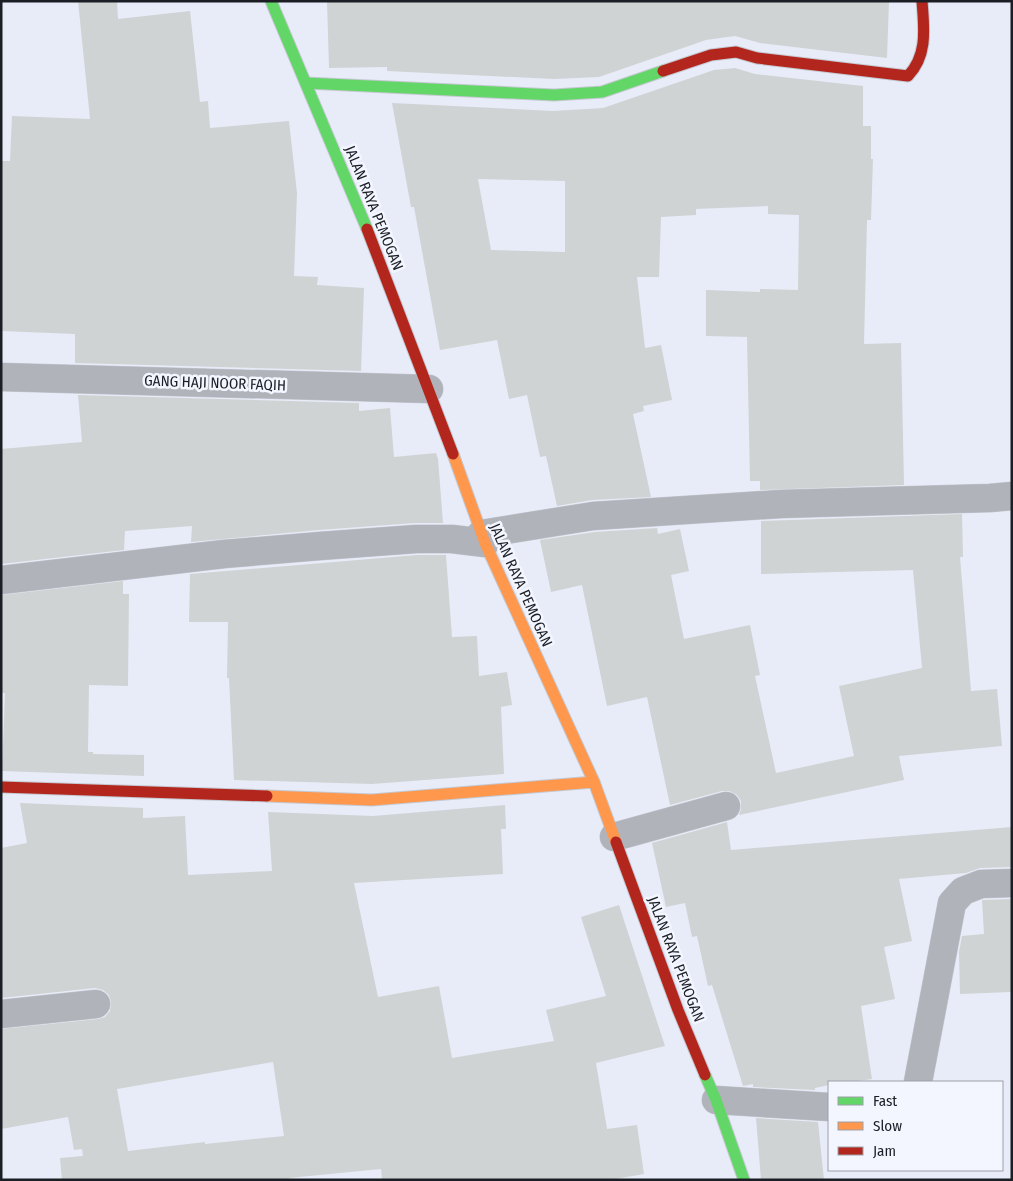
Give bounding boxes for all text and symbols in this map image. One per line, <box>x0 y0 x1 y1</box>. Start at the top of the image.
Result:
street label: JALAN RAYA PEMOGAN <box>341 143 407 273</box>
street label: GANG HAJI NOOR FAQIH <box>144 372 286 394</box>
street label: JALAN RAYA PEMOGAN <box>486 521 556 649</box>
street label: JALAN RAYA PEMOGAN <box>644 894 708 1024</box>
legend <box>828 1081 1003 1171</box>
text: Fast <box>873 1092 897 1110</box>
text: Slow <box>873 1117 902 1135</box>
text: Jam <box>873 1142 896 1160</box>

